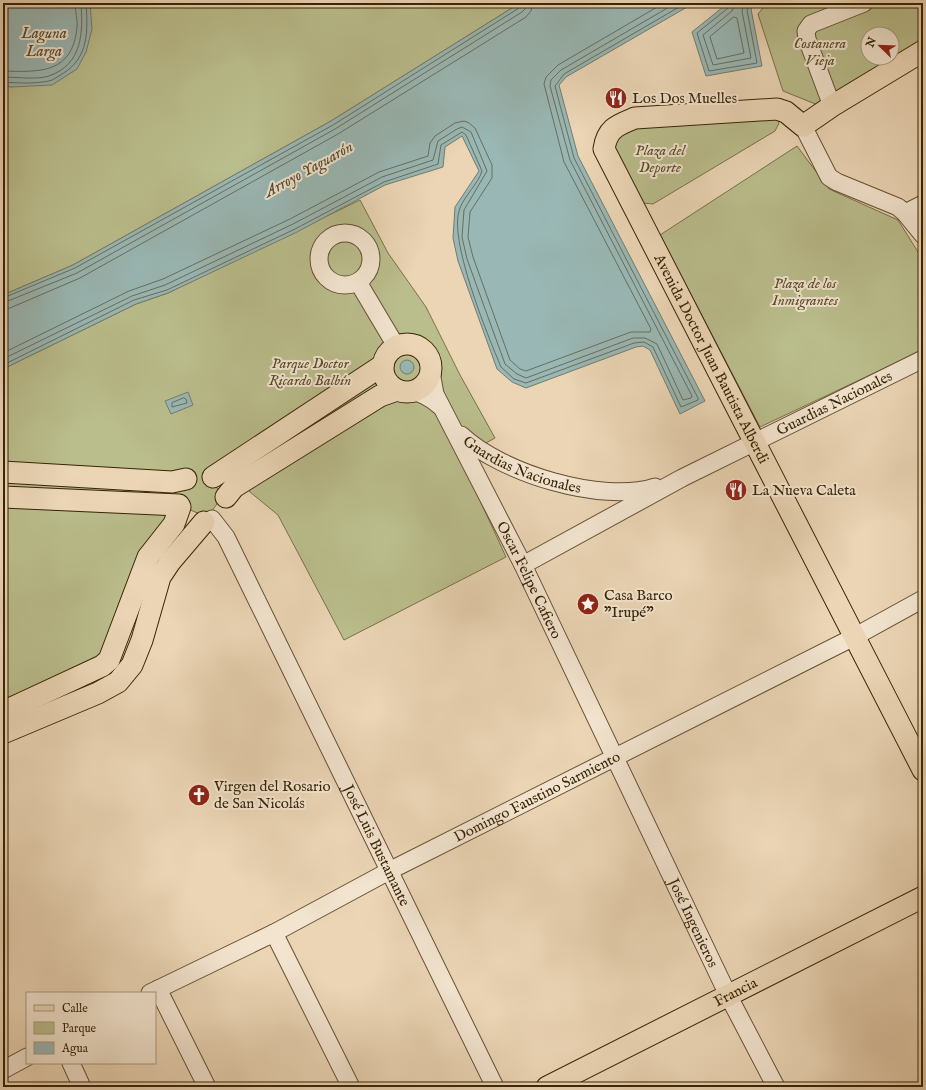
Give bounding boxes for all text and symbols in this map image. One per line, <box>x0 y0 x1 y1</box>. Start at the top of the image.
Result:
water label: Laguna Larga <box>20 24 67 62</box>
north arrow <box>860 26 900 66</box>
park label: Costanera Vieja <box>794 34 847 70</box>
text: N <box>863 35 880 51</box>
restaurant icon: Los Dos Muelles <box>603 85 629 111</box>
place label: Los Dos Muelles <box>632 89 737 108</box>
water label: Arroyo Yaguarón <box>259 137 357 204</box>
park label: Plaza del Deporte <box>635 141 686 177</box>
street label: Avenida Doctor Juan Bautista Alberdi <box>650 250 773 467</box>
park label: Plaza de los Inmigrantes <box>771 274 839 311</box>
park label: Parque Doctor Ricardo Balbín <box>269 354 351 390</box>
street label: Guardias Nacionales <box>773 366 895 439</box>
street label: Guardias Nacionales <box>459 431 583 497</box>
restaurant icon: La Nueva Caleta <box>723 477 749 503</box>
place label: La Nueva Caleta <box>752 481 856 500</box>
street label: Oscar Felipe Cafiero <box>493 518 566 642</box>
place label: Casa Barco "Irupé" <box>604 586 673 622</box>
place icon: Casa Barco "Irupé" <box>575 591 601 617</box>
street label: Domingo Faustino Sarmiento <box>451 747 623 846</box>
place label: Virgen del Rosario de San Nicolás <box>213 777 331 813</box>
street label: José Luis Bustamante <box>338 780 415 909</box>
church icon: Virgen del Rosario de San Nicolás <box>186 782 212 808</box>
street label: José Ingenieros <box>663 873 723 970</box>
street label: Francia <box>710 973 761 1011</box>
legend <box>26 992 156 1064</box>
text: Calle <box>62 1001 88 1016</box>
text: Parque <box>62 1021 97 1037</box>
text: Agua <box>61 1041 89 1056</box>

